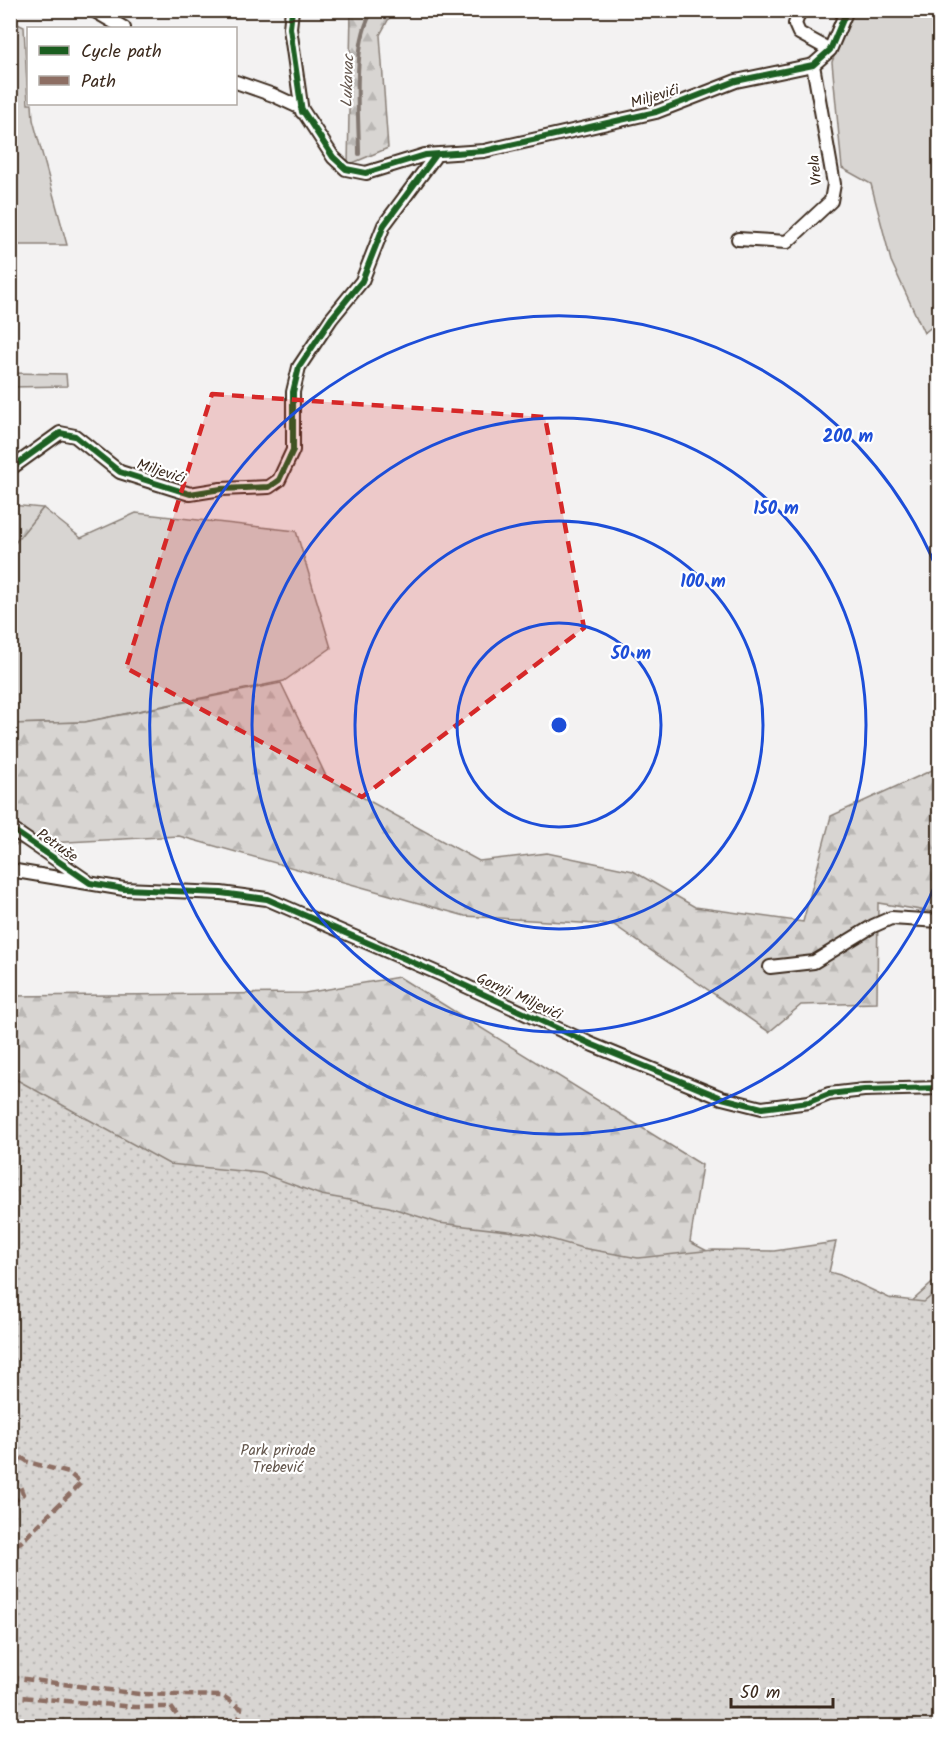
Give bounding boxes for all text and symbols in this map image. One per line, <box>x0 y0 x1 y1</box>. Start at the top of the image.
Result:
legend <box>27 27 237 105</box>
text: Cycle path <box>81 38 162 67</box>
water label: Lukavac <box>335 52 361 108</box>
text: Path <box>81 68 116 97</box>
street label: Miljevići <box>628 78 684 116</box>
street label: Vrela <box>802 154 830 186</box>
text: 200 m <box>823 423 874 452</box>
street label: Miljevići <box>134 453 190 492</box>
text: 150 m <box>753 495 799 524</box>
text: 100 m <box>680 568 726 597</box>
text: 50 m <box>610 640 651 669</box>
centre of rings <box>549 715 569 735</box>
street label: Petruše <box>31 823 83 869</box>
street label: Gornji Miljevići <box>472 967 567 1028</box>
park label: Park prirode Trebević <box>241 1439 316 1480</box>
scale bar <box>731 1671 833 1709</box>
text: 50 m <box>740 1679 780 1708</box>

